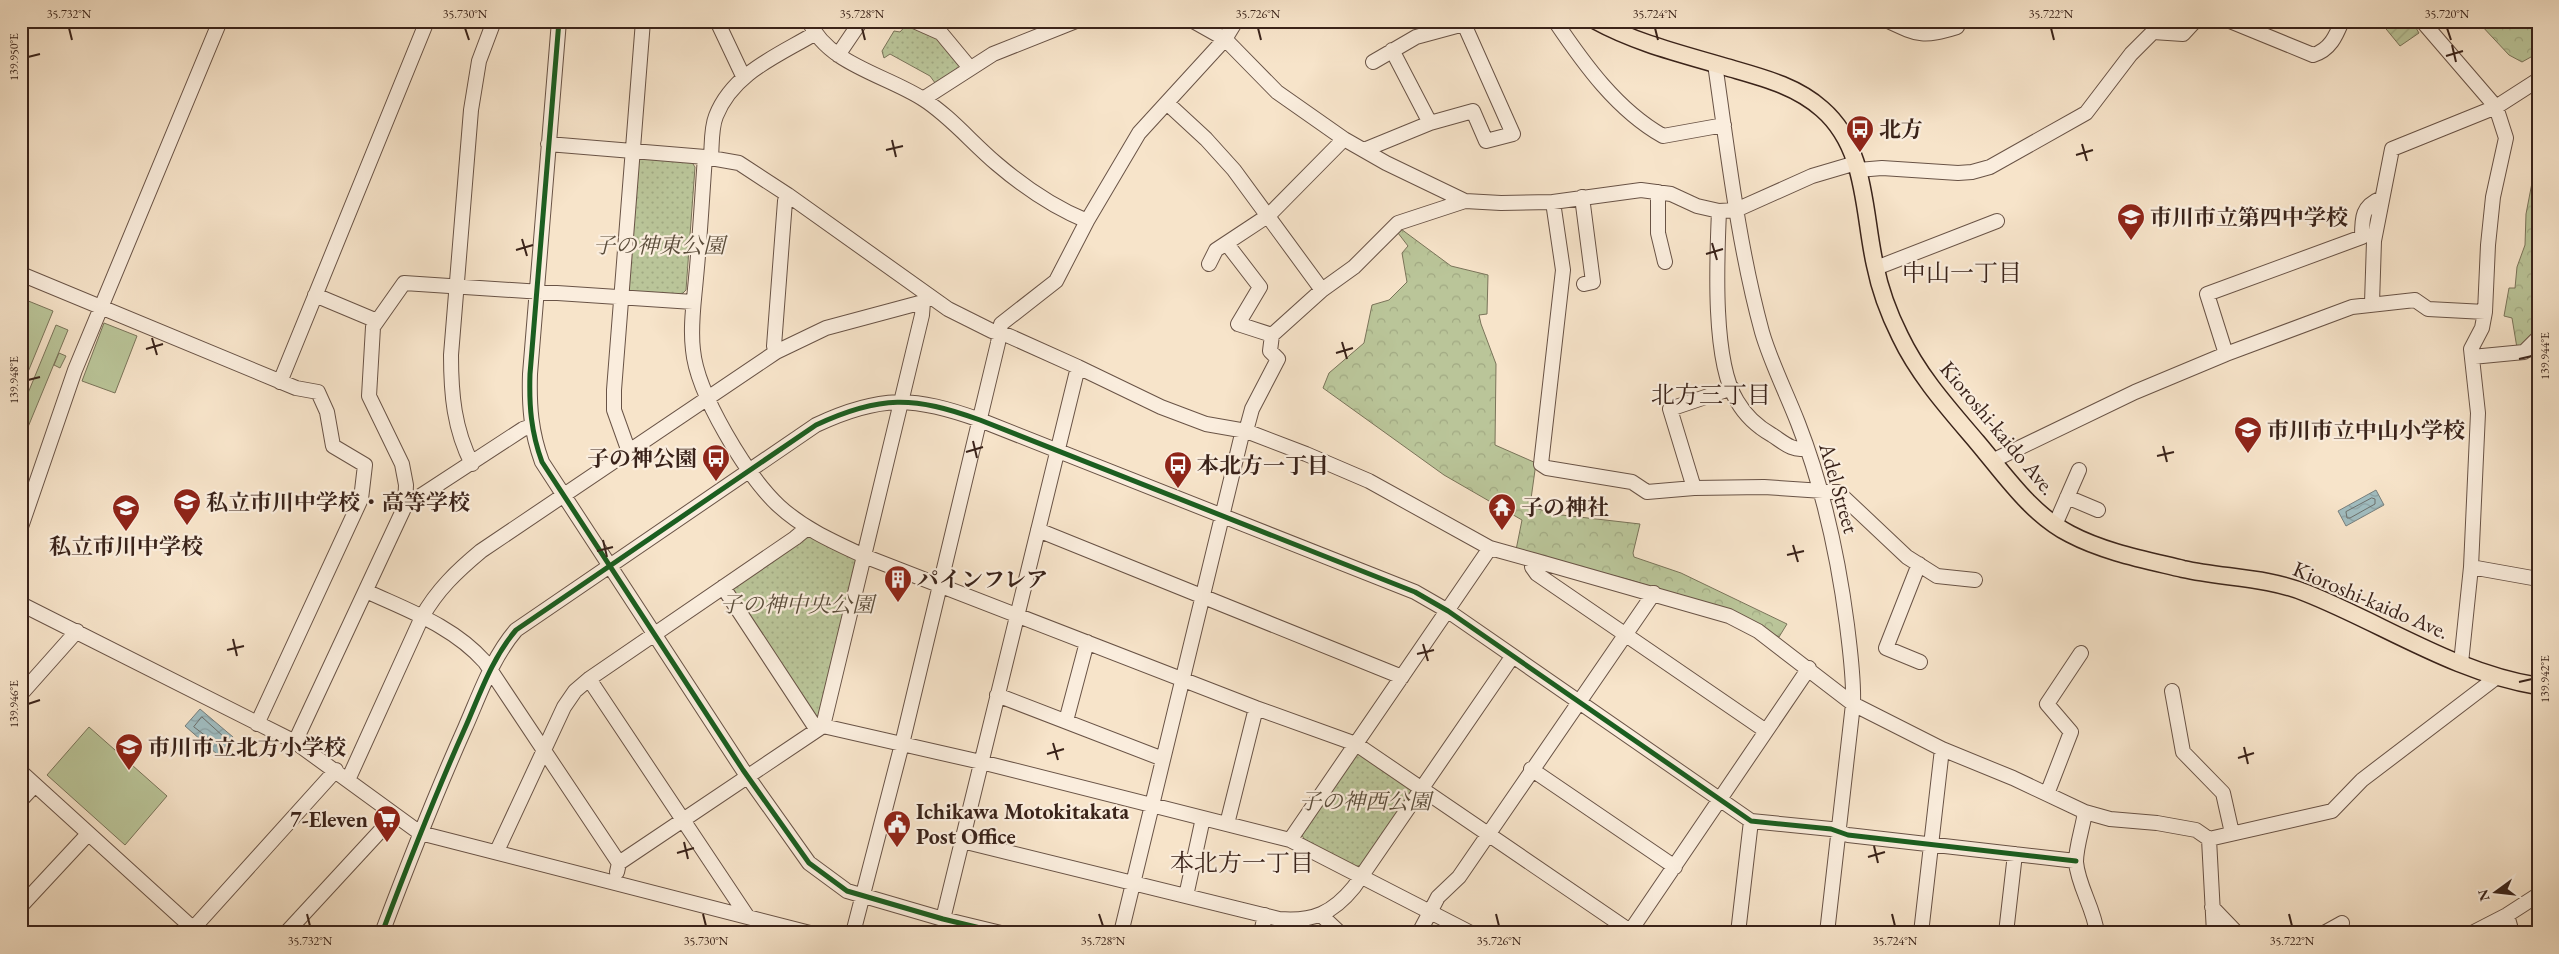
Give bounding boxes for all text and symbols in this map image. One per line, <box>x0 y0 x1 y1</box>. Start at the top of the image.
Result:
text: 35.732°N <box>47 6 92 22</box>
text: 35.730°N <box>443 6 488 22</box>
text: 35.728°N <box>840 6 885 22</box>
text: 35.726°N <box>1236 6 1281 22</box>
text: 35.724°N <box>1633 6 1678 22</box>
text: 35.722°N <box>2029 6 2074 22</box>
text: 35.720°N <box>2425 6 2470 22</box>
text: 139.950°E <box>6 33 22 81</box>
bus stop icon: 北方 <box>1845 114 1875 153</box>
place label: 北方 <box>1879 115 1923 144</box>
school or university icon: 市川市立第四中学校 <box>2116 202 2146 241</box>
place label: 市川市立第四中学校 <box>2150 203 2348 232</box>
park label: 子の神東公園 <box>593 231 728 260</box>
district label: 中山一丁目 <box>1902 257 2022 288</box>
text: 139.944°E <box>2537 332 2553 380</box>
street label: Kioroshi-kaido Ave. <box>1933 355 2063 501</box>
text: 139.948°E <box>6 356 22 404</box>
district label: 北方三丁目 <box>1651 379 1771 410</box>
school or university icon: 市川市立中山小学校 <box>2233 415 2263 454</box>
place label: 市川市立中山小学校 <box>2267 416 2465 445</box>
street label: Adel Street <box>1812 438 1866 537</box>
bus stop icon: 子の神公園 <box>701 443 731 482</box>
place label: 子の神公園 <box>587 444 697 473</box>
bus stop icon: 本北方一丁目 <box>1163 450 1193 489</box>
place label: 本北方一丁目 <box>1197 451 1329 480</box>
school or university icon: 私立市川中学校・高等学校 <box>172 487 202 526</box>
place label: 私立市川中学校・高等学校 <box>206 488 470 517</box>
temple icon: 子の神社 <box>1487 492 1517 531</box>
school or university icon: 私立市川中学校 <box>111 493 141 532</box>
place label: 子の神社 <box>1521 493 1609 522</box>
place label: 私立市川中学校 <box>49 532 203 561</box>
street label: Kioroshi-kaido Ave. <box>2289 554 2453 646</box>
building icon: パインフレア <box>883 564 913 603</box>
place label: パインフレア <box>917 565 1048 594</box>
park label: 子の神中央公園 <box>720 590 877 619</box>
text: 139.942°E <box>2537 655 2553 703</box>
text: 139.946°E <box>6 680 22 728</box>
school or university icon: 市川市立北方小学校 <box>114 732 144 771</box>
place label: 市川市立北方小学校 <box>148 733 346 762</box>
park label: 子の神西公園 <box>1299 787 1434 816</box>
place label: Ichikawa Motokitakata Post Office <box>916 797 1130 851</box>
supermarket icon: 7-Eleven <box>372 804 402 843</box>
place label: 7-Eleven <box>290 805 369 834</box>
public building icon: Ichikawa Motokitakata Post Office <box>882 809 912 848</box>
district label: 本北方一丁目 <box>1170 847 1314 878</box>
north arrow <box>2472 866 2522 916</box>
text: N <box>2473 887 2494 903</box>
text: 35.732°N <box>288 933 333 949</box>
text: 35.730°N <box>684 933 729 949</box>
text: 35.728°N <box>1081 933 1126 949</box>
text: 35.726°N <box>1477 933 1522 949</box>
text: 35.724°N <box>1873 933 1918 949</box>
text: 35.722°N <box>2270 933 2315 949</box>

